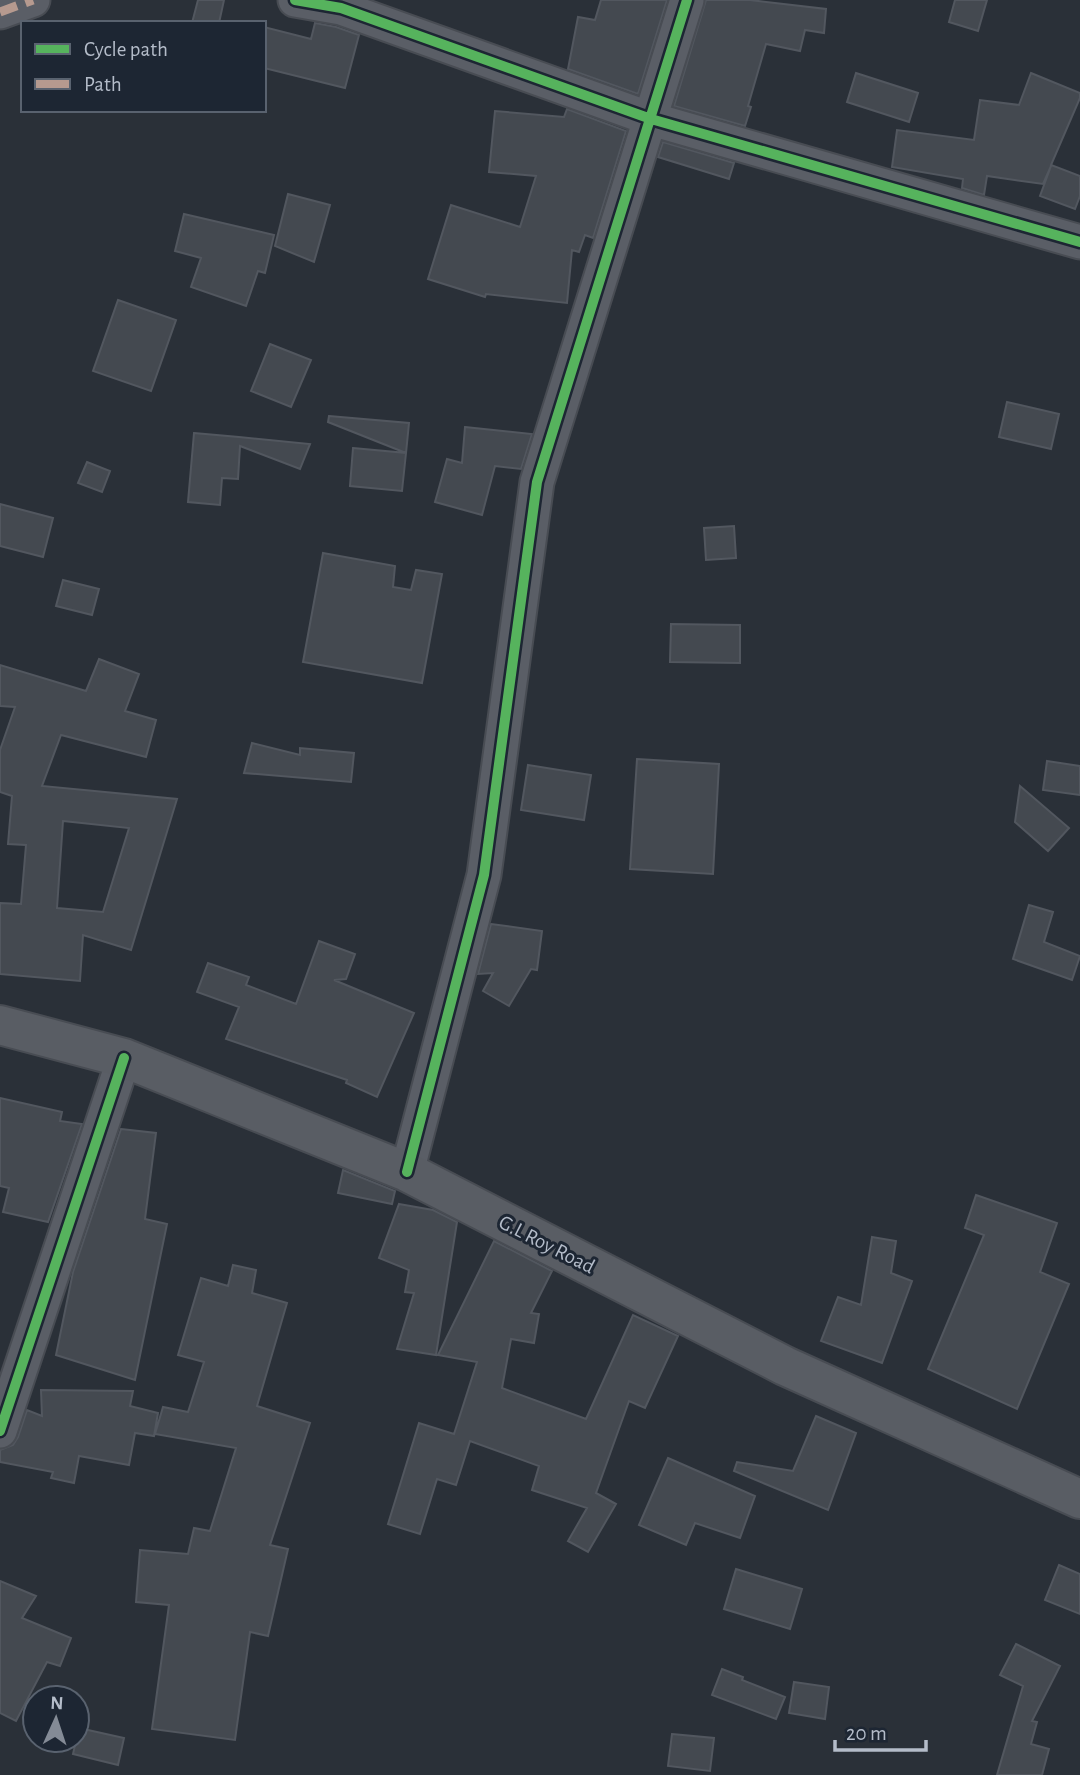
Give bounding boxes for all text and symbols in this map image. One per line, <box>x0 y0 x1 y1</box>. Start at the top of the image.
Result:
legend <box>21 21 266 112</box>
text: Cycle path <box>84 39 168 60</box>
text: Path <box>84 74 122 95</box>
street label: G.L Roy Road <box>495 1211 598 1278</box>
north arrow <box>21 1684 91 1754</box>
text: N <box>50 1694 64 1713</box>
scale bar <box>835 1708 926 1752</box>
text: 20 m <box>846 1723 887 1744</box>

